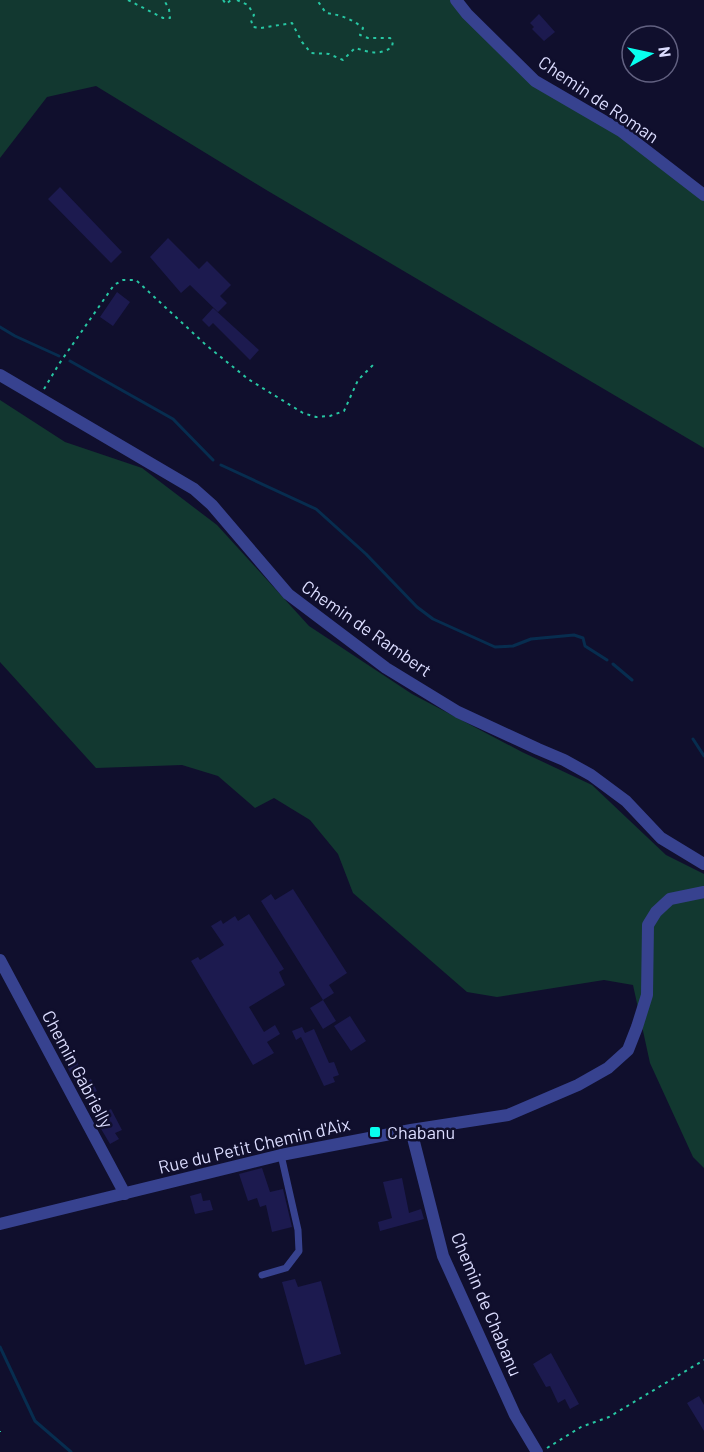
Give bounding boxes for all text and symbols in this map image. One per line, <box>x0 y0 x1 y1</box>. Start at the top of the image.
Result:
north arrow <box>620 24 680 84</box>
text: N <box>655 45 675 58</box>
street label: Chemin de Roman <box>535 51 663 147</box>
street label: Chemin de Rambert <box>298 575 436 681</box>
street label: Chemin Gabrielly <box>38 1006 118 1132</box>
street label: Rue du Petit Chemin d'Aix <box>156 1112 352 1178</box>
place label: Chabanu <box>387 1121 455 1143</box>
marker: Chabanu <box>368 1125 382 1139</box>
street label: Chemin de Chabanu <box>447 1229 527 1379</box>

